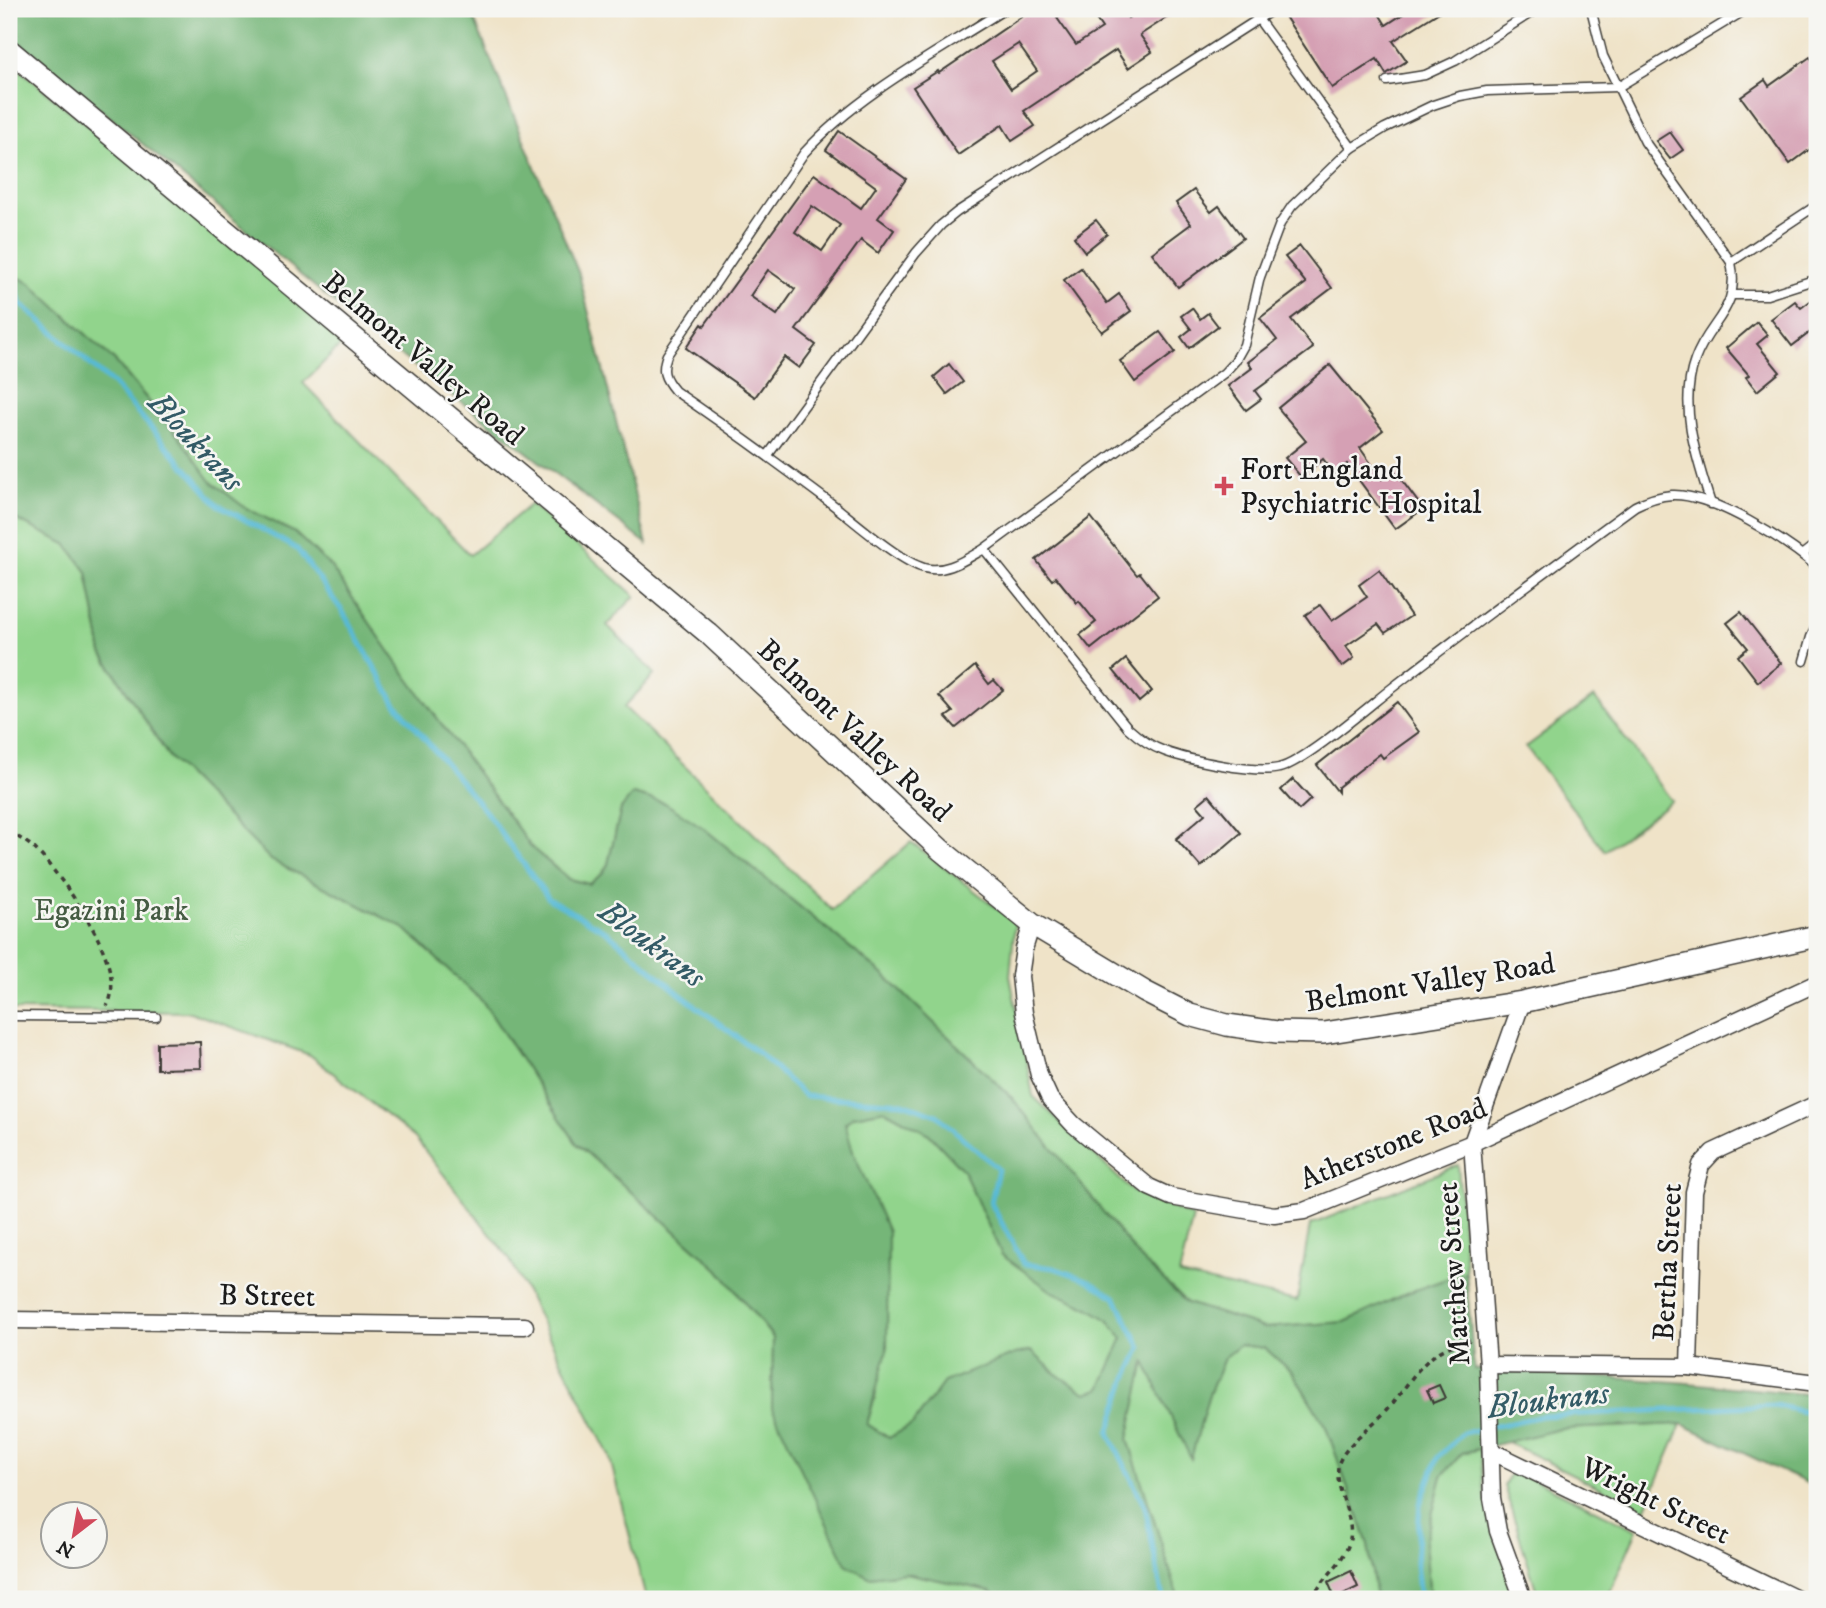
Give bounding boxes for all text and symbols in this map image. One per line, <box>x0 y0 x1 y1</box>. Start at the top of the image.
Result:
street label: Belmont Valley Road <box>315 264 531 454</box>
water label: Bloukrans <box>139 383 253 502</box>
place label: Fort England Psychiatric Hospital <box>1240 452 1482 523</box>
marker: Fort England Psychiatric Hospital <box>1214 476 1234 496</box>
street label: Belmont Valley Road <box>749 632 959 831</box>
water label: Bloukrans <box>590 891 714 998</box>
park label: Egazini Park <box>33 893 189 930</box>
street label: Belmont Valley Road <box>1303 945 1558 1021</box>
street label: Atherstone Road <box>1295 1090 1493 1199</box>
street label: Matthew Street <box>1430 1181 1479 1367</box>
street label: Bertha Street <box>1646 1182 1691 1342</box>
street label: B Street <box>218 1277 315 1316</box>
water label: Bloukrans <box>1484 1374 1613 1428</box>
street label: Wright Street <box>1574 1449 1736 1553</box>
north arrow <box>38 1500 108 1570</box>
text: N <box>53 1534 79 1562</box>

